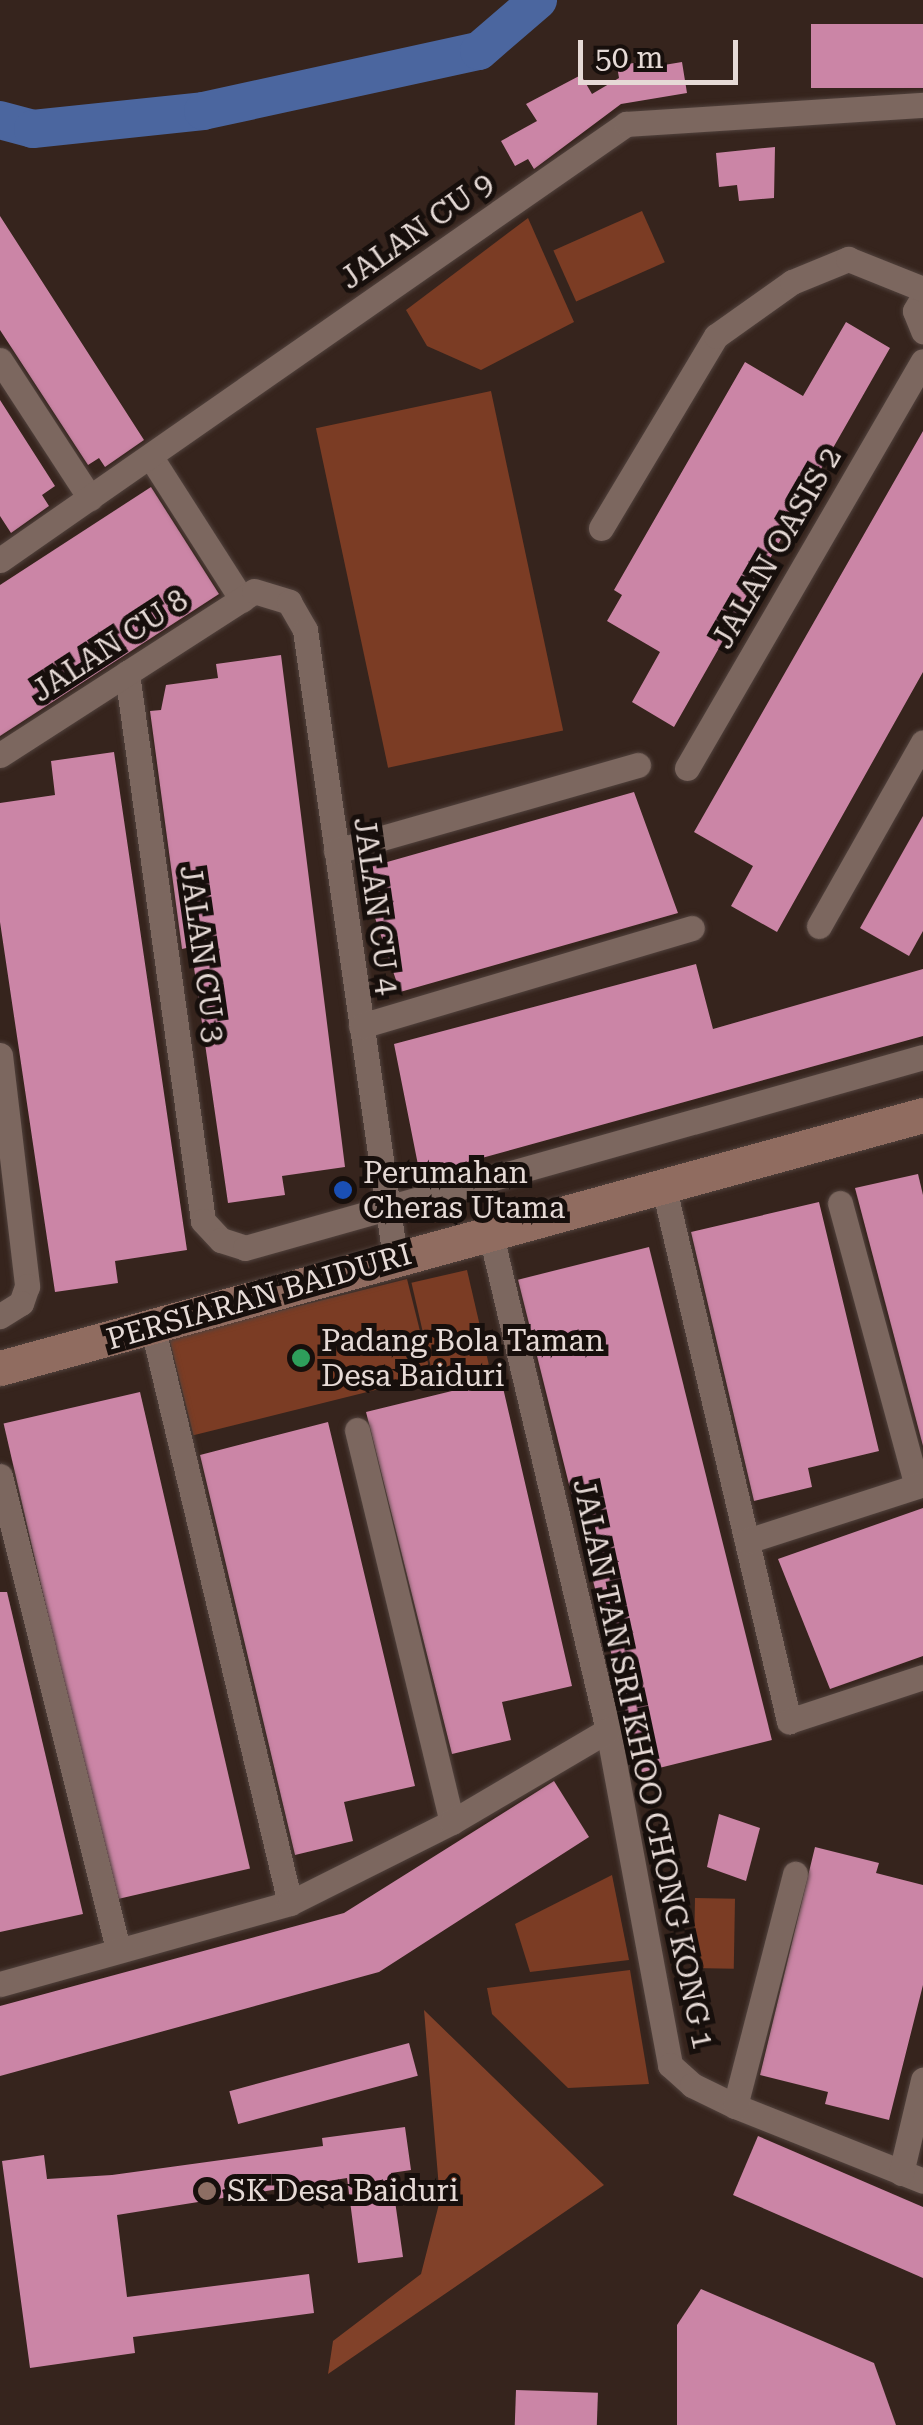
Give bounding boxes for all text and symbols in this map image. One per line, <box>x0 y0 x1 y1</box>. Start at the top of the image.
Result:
scale bar <box>583 20 743 82</box>
text: 50 m <box>595 40 664 75</box>
street label: JALAN CU 9 <box>334 165 500 297</box>
street label: JALAN OASIS 2 <box>705 441 849 655</box>
street label: JALAN CU 8 <box>25 582 195 710</box>
street label: JALAN CU 4 <box>346 815 406 997</box>
street label: JALAN CU 3 <box>172 863 232 1045</box>
place label: Perumahan Cheras Utama <box>363 1155 565 1226</box>
marker: Perumahan Cheras Utama <box>332 1179 354 1201</box>
street label: PERSIARAN BAIDURI <box>103 1236 415 1358</box>
place label: Padang Bola Taman Desa Baiduri <box>321 1323 604 1394</box>
marker: Padang Bola Taman Desa Baiduri <box>290 1347 312 1369</box>
street label: JALAN TAN SRI KHOO CHONG KONG 1 <box>565 1476 721 2052</box>
place label: SK Desa Baiduri <box>227 2173 458 2209</box>
marker: SK Desa Baiduri <box>196 2180 218 2202</box>

